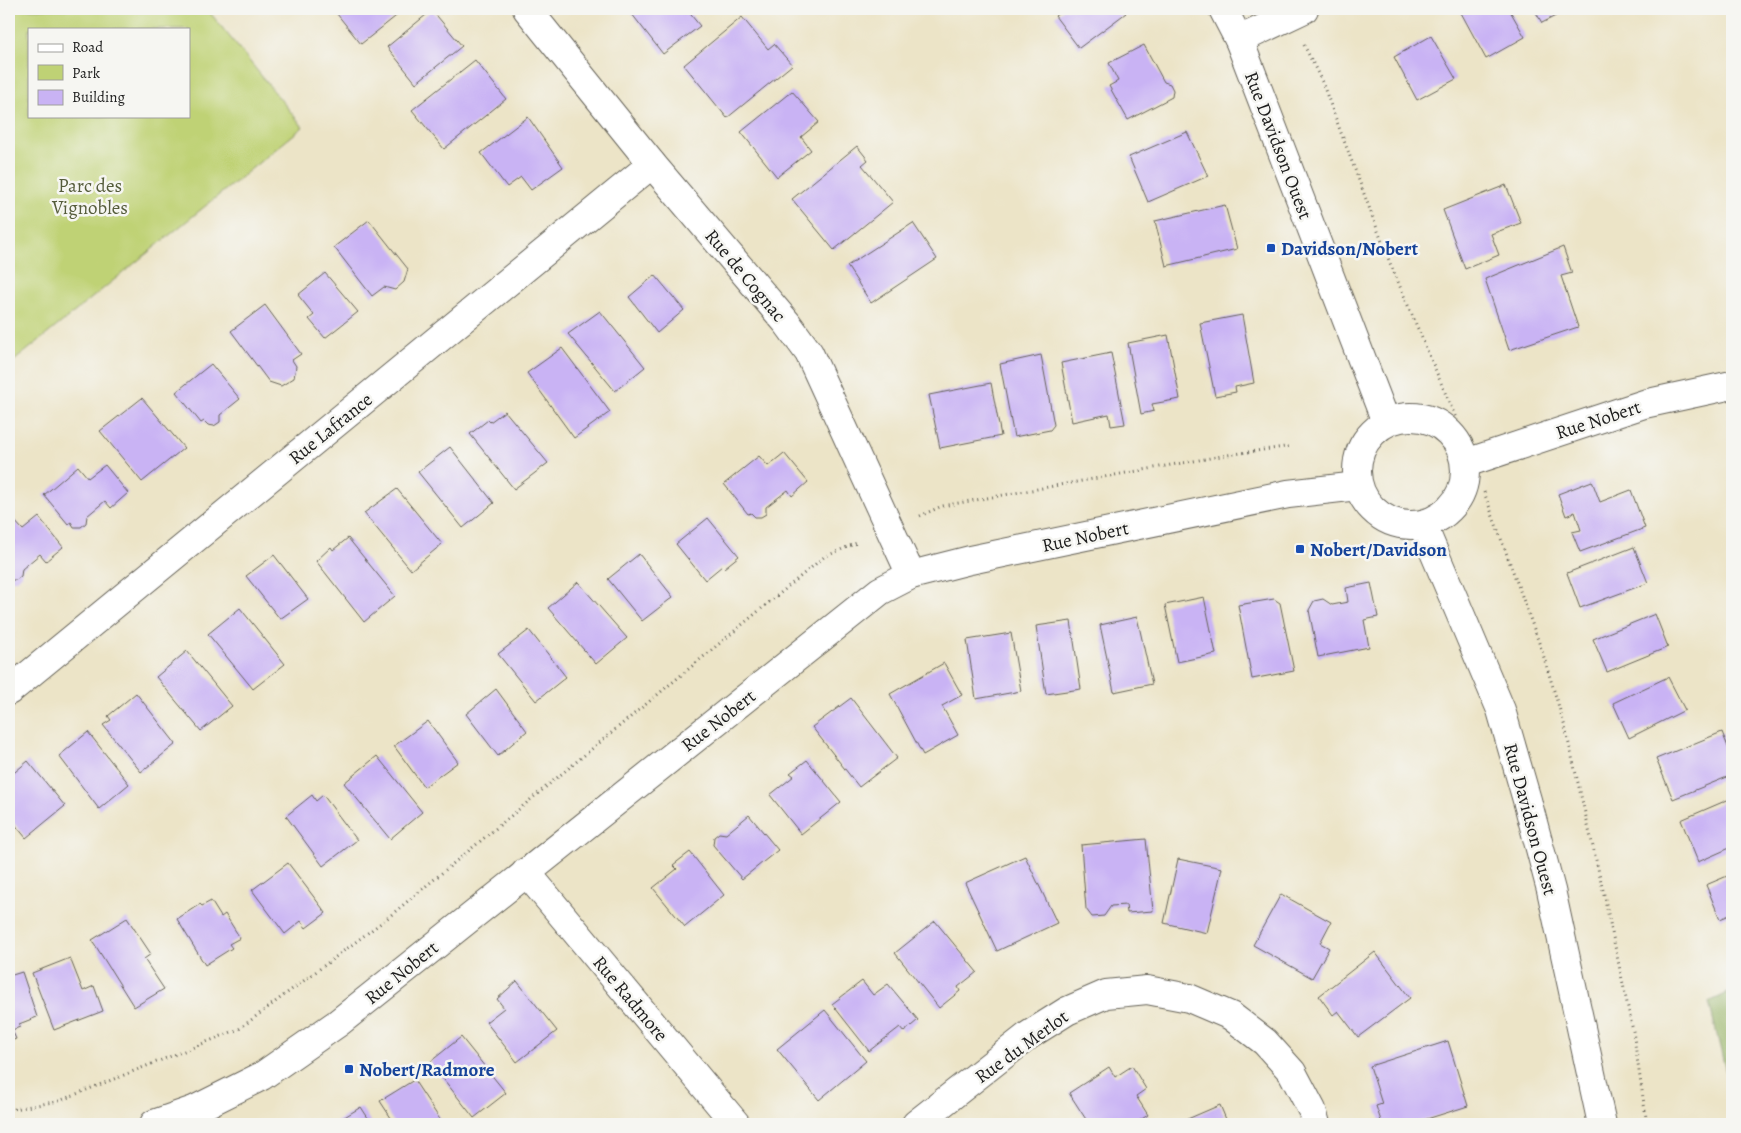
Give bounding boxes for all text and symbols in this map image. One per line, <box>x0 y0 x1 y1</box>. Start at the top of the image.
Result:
legend <box>28 28 190 118</box>
text: Road <box>72 37 104 57</box>
text: Park <box>72 63 101 83</box>
street label: Rue Davidson Ouest <box>1238 68 1318 223</box>
text: Building <box>72 87 125 107</box>
park label: Parc des Vignobles <box>51 173 128 221</box>
street label: Rue de Cognac <box>699 224 792 328</box>
place label: Davidson/Nobert <box>1281 236 1419 262</box>
marker: Davidson/Nobert <box>1265 242 1277 254</box>
street label: Rue Lafrance <box>283 387 378 471</box>
street label: Rue Nobert <box>1552 394 1644 446</box>
street label: Rue Nobert <box>1039 515 1131 559</box>
place label: Nobert/Davidson <box>1310 537 1447 563</box>
marker: Nobert/Davidson <box>1294 543 1306 555</box>
street label: Rue Nobert <box>676 683 761 758</box>
street label: Rue Davidson Ouest <box>1497 740 1563 898</box>
street label: Rue Nobert <box>359 935 444 1011</box>
street label: Rue Radmore <box>587 950 674 1047</box>
street label: Rue du Merlot <box>970 1004 1074 1090</box>
place label: Nobert/Radmore <box>359 1057 495 1083</box>
marker: Nobert/Radmore <box>343 1063 355 1075</box>

